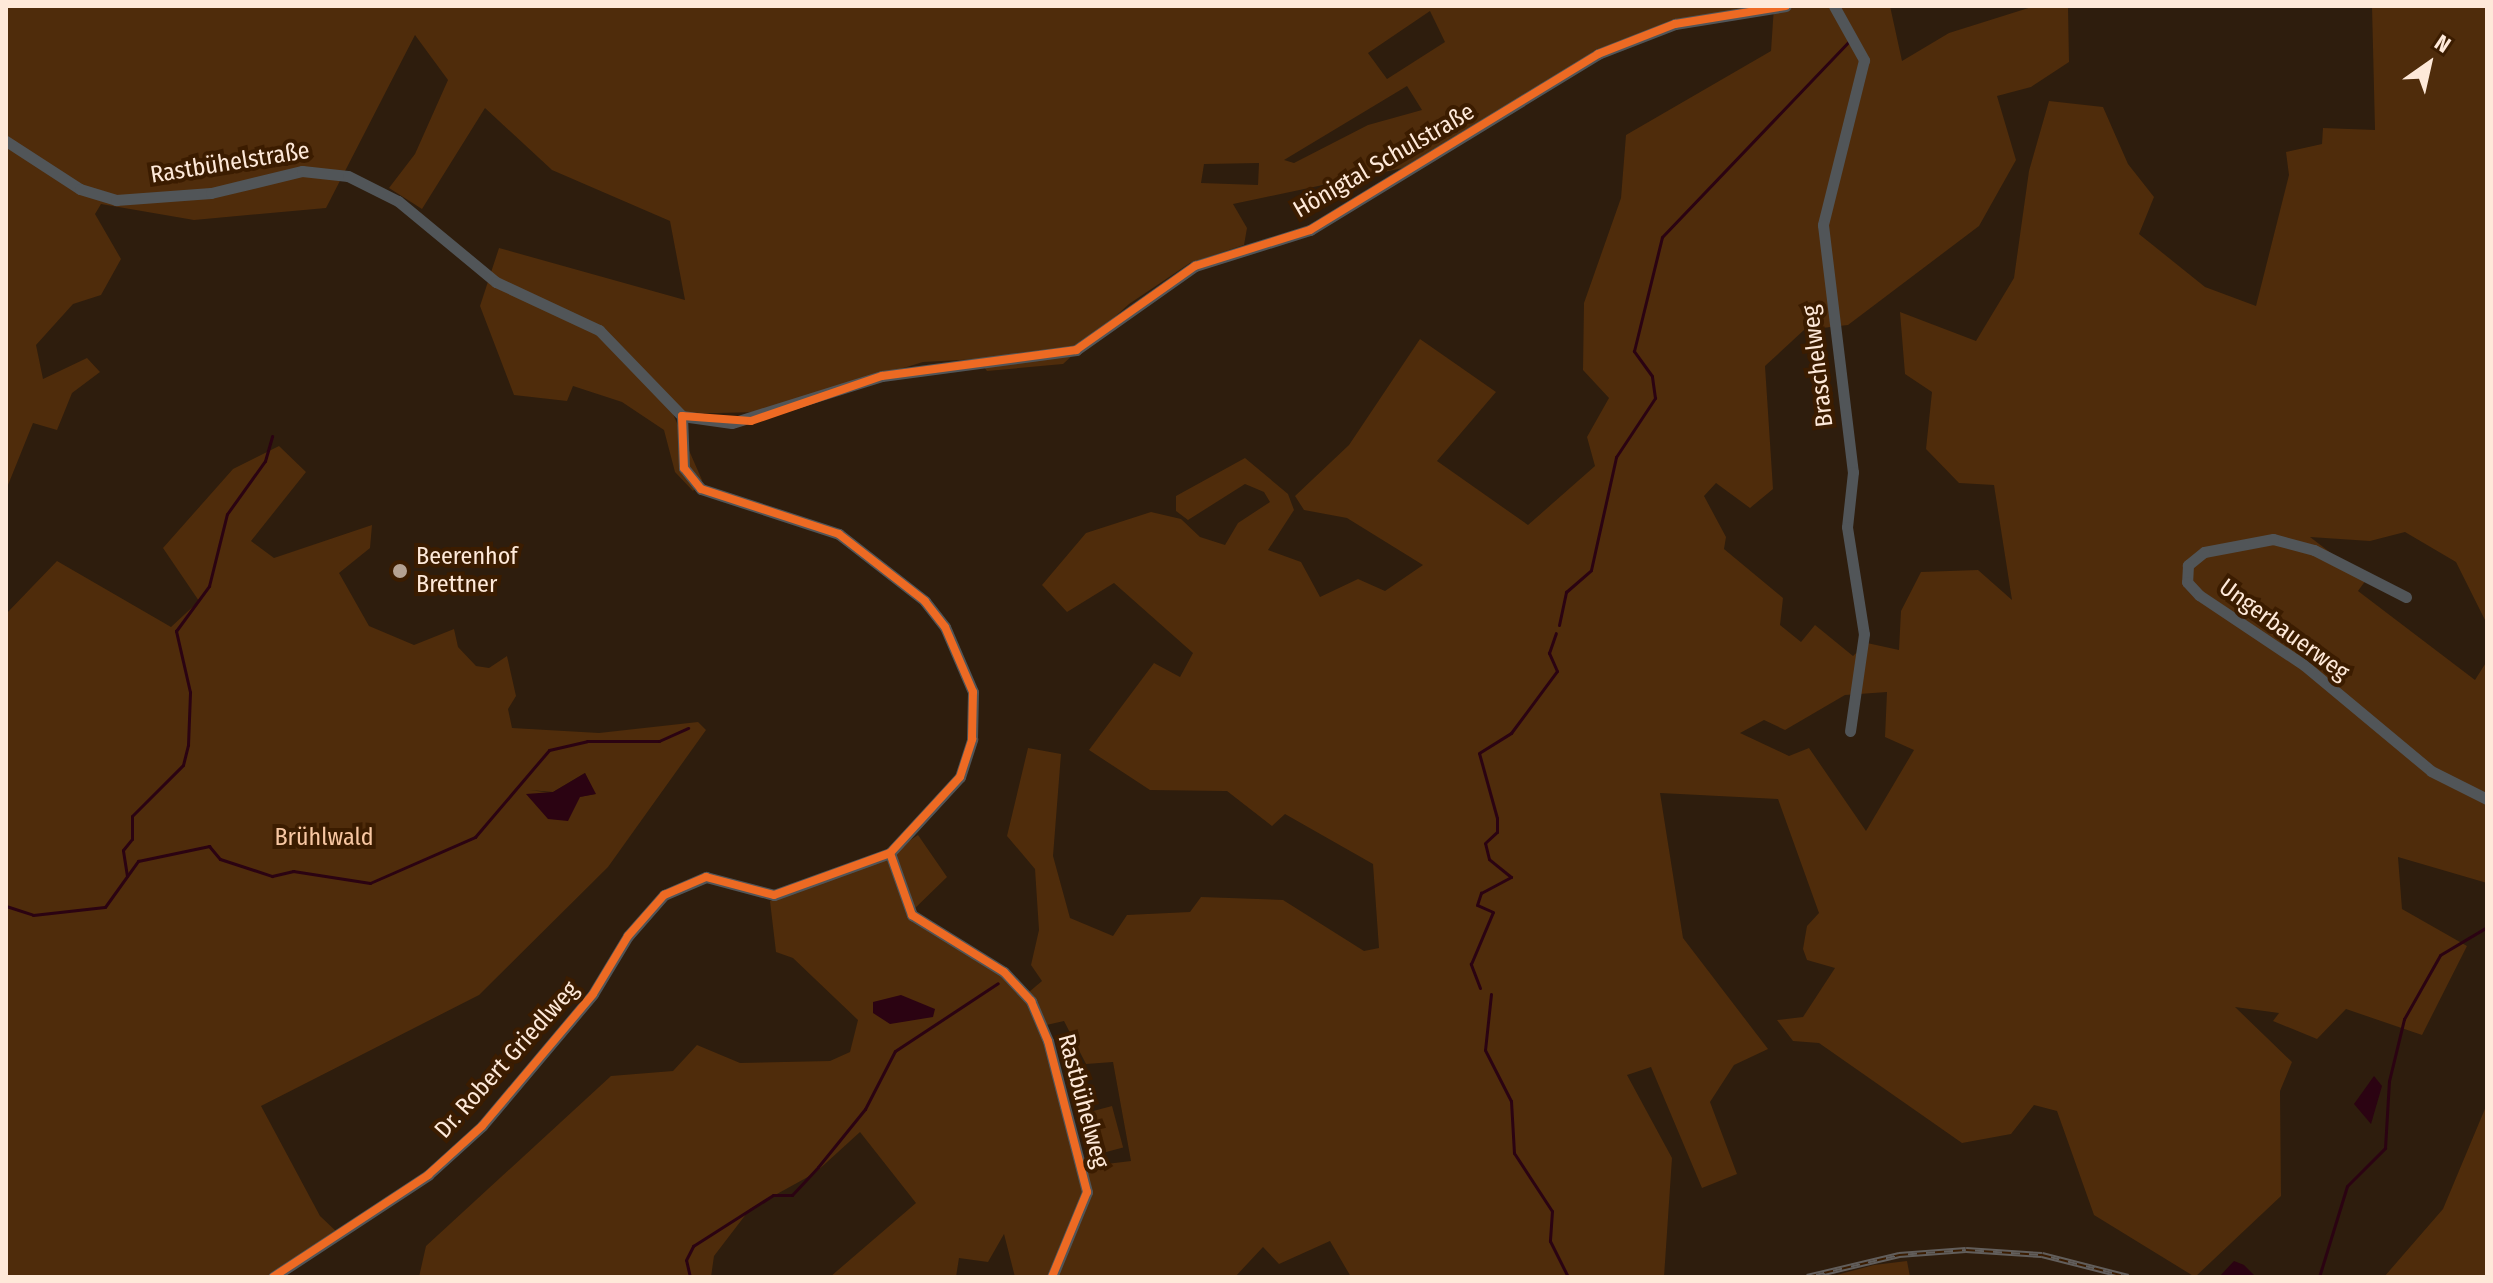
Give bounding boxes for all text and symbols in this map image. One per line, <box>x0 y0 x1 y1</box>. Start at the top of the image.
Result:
north arrow <box>2389 24 2469 104</box>
text: N <box>2430 29 2456 59</box>
street label: Hönigtal Schulstraße <box>1288 97 1480 225</box>
street label: Rastbühelstraße <box>148 136 312 190</box>
street label: Braschelweg <box>1796 303 1840 429</box>
place label: Beerenhof Brettner <box>416 543 518 599</box>
marker: Beerenhof Brettner <box>391 562 409 580</box>
street label: Ungerbauerweg <box>2213 573 2355 687</box>
park label: Brühlwald <box>274 824 374 852</box>
street label: Dr. Robert Griedlweg <box>429 976 585 1144</box>
street label: Rastbühelweg <box>1051 1031 1115 1171</box>

